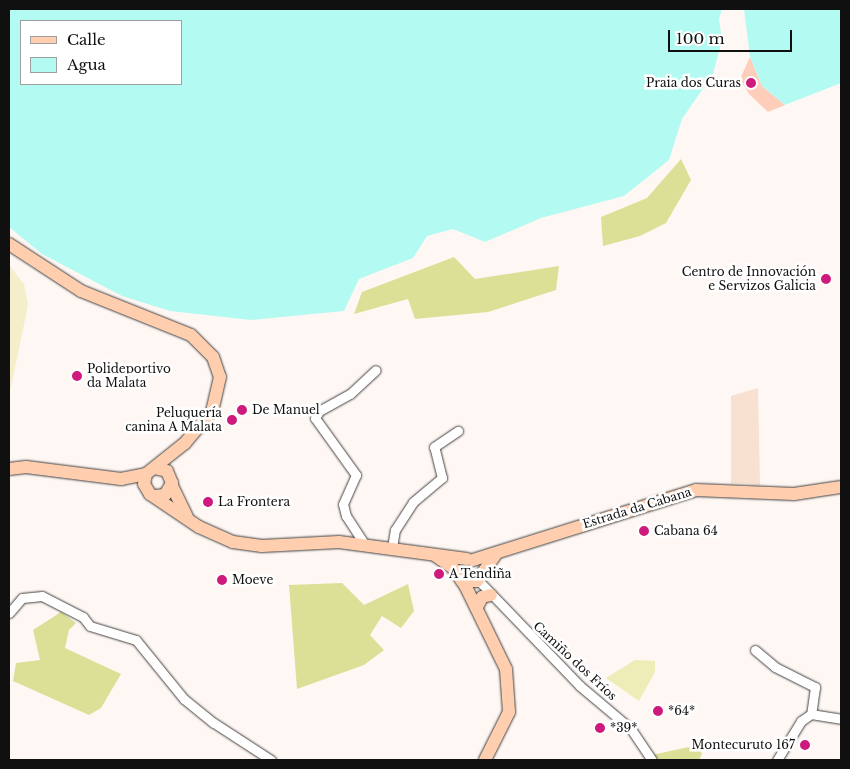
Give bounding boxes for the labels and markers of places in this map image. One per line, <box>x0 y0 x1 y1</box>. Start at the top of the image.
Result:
place label: Praia dos Curas <box>646 76 741 90</box>
marker: Praia dos Curas <box>745 77 757 89</box>
place label: Centro de Innovación e Servizos Galicia <box>682 265 816 293</box>
marker: Centro de Innovación e Servizos Galicia <box>820 273 832 285</box>
place label: Polideportivo da Malata <box>87 362 171 390</box>
marker: Polideportivo da Malata <box>71 370 83 382</box>
place label: De Manuel <box>252 403 320 417</box>
marker: De Manuel <box>236 404 248 416</box>
place label: Peluquería canina A Malata <box>124 406 222 434</box>
marker: Peluquería canina A Malata <box>226 414 238 426</box>
place label: La Frontera <box>218 495 290 509</box>
marker: La Frontera <box>202 496 214 508</box>
place label: Cabana 64 <box>654 524 718 538</box>
marker: Cabana 64 <box>638 525 650 537</box>
place label: A Tendiña <box>449 567 512 581</box>
marker: A Tendiña <box>433 568 445 580</box>
place label: Moeve <box>232 573 273 587</box>
marker: Moeve <box>216 574 228 586</box>
place label: *64* <box>668 704 695 718</box>
marker: *64* <box>652 705 664 717</box>
place label: *39* <box>610 721 637 735</box>
marker: *39* <box>594 722 606 734</box>
place label: Montecuruto 167 <box>692 738 795 752</box>
marker: Montecuruto 167 <box>799 739 811 751</box>

